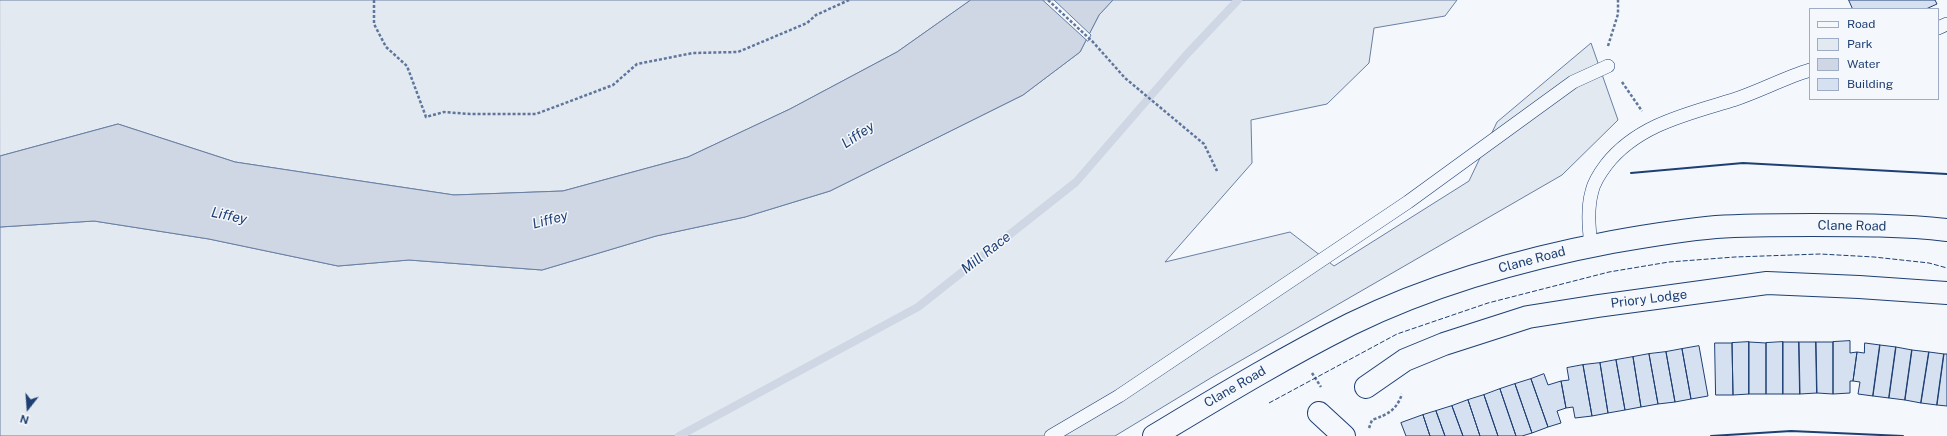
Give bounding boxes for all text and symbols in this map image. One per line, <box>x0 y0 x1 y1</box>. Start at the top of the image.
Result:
legend <box>1809 8 1939 100</box>
text: Road <box>1847 17 1875 31</box>
text: Park <box>1847 37 1873 51</box>
text: Water <box>1847 57 1880 71</box>
text: Building <box>1847 77 1893 91</box>
water label: Liffey <box>838 118 878 152</box>
water label: Liffey <box>210 204 248 228</box>
water label: Liffey <box>530 207 570 233</box>
street label: Clane Road <box>1817 218 1887 234</box>
water label: Mill Race <box>958 228 1014 278</box>
street label: Clane Road <box>1497 244 1567 276</box>
street label: Priory Lodge <box>1610 287 1688 311</box>
street label: Clane Road <box>1201 363 1269 411</box>
north arrow <box>8 388 48 428</box>
text: N <box>19 412 30 426</box>

